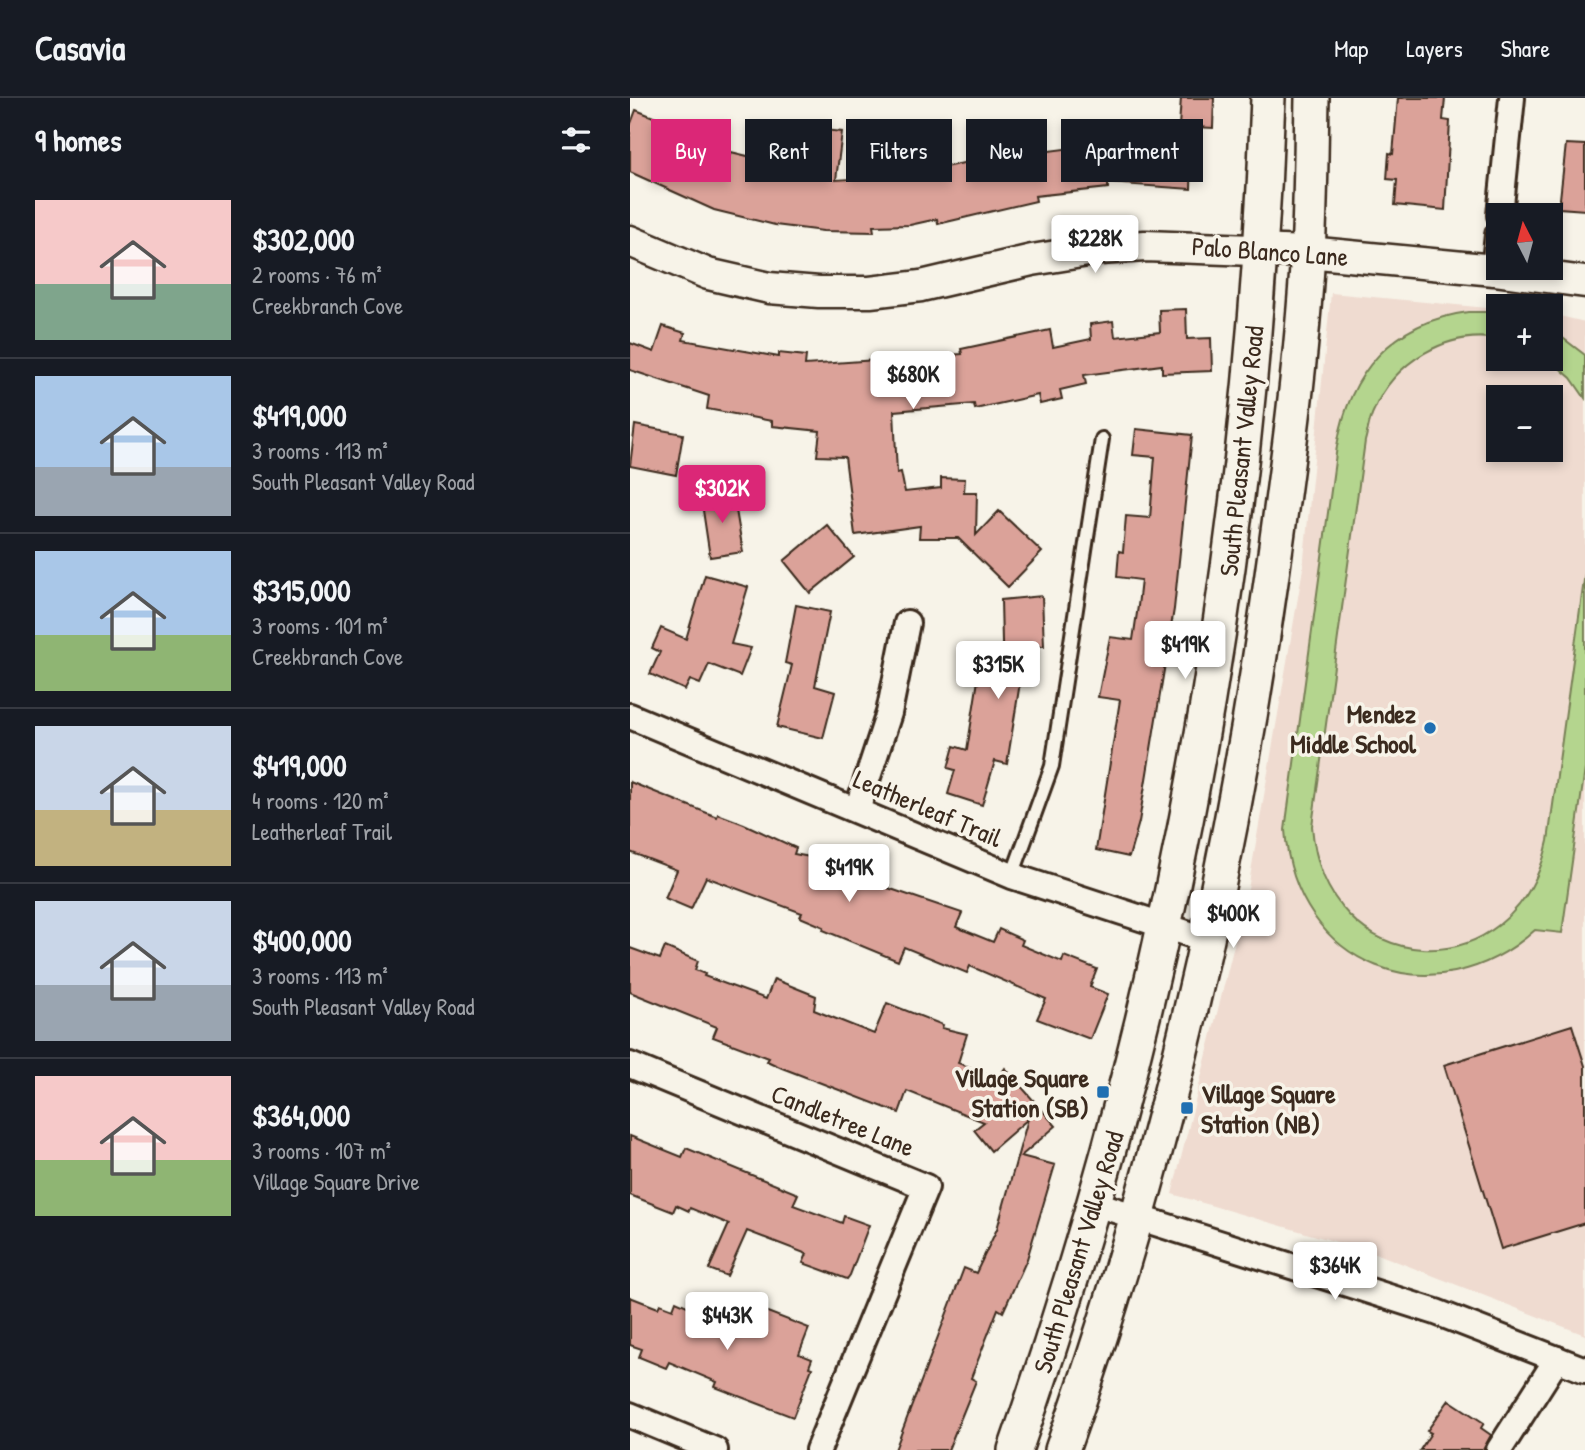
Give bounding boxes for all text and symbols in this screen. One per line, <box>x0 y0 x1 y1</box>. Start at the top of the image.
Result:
text: Casavia <box>35 26 125 70</box>
text: Map <box>1334 32 1368 64</box>
text: Layers <box>1406 32 1463 64</box>
text: Share <box>1501 32 1550 64</box>
chip: Buy <box>651 119 731 182</box>
chip: Rent <box>745 119 832 182</box>
chip: Filters <box>846 119 952 182</box>
chip: New <box>966 119 1047 182</box>
chip: Apartment <box>1061 119 1203 182</box>
text: 9 homes <box>35 120 122 160</box>
icon: filters <box>557 121 595 159</box>
north arrow <box>1486 203 1563 280</box>
map controls <box>1486 203 1563 462</box>
pin: $228K <box>1046 216 1144 275</box>
text: $302,000 <box>252 219 355 259</box>
text: $228K <box>1067 222 1123 253</box>
icon: home <box>91 228 175 312</box>
street label: Palo Blanco Lane <box>1191 228 1349 274</box>
text: 2 rooms · 76 m² <box>252 259 382 290</box>
text: Creekbranch Cove <box>252 290 403 321</box>
button: + <box>1486 294 1563 371</box>
street label: South Pleasant Valley Road <box>1210 324 1272 578</box>
pin: $680K <box>864 352 962 411</box>
text: $680K <box>886 358 940 389</box>
button: − <box>1486 385 1563 462</box>
text: $419,000 <box>252 395 347 435</box>
icon: home <box>91 404 175 488</box>
text: 3 rooms · 113 m² <box>252 435 388 466</box>
text: South Pleasant Valley Road <box>252 466 474 497</box>
pin: $302K <box>673 466 771 525</box>
text: $302K <box>694 472 750 503</box>
text: $315,000 <box>252 570 351 610</box>
icon: home <box>91 579 175 663</box>
text: 3 rooms · 101 m² <box>252 610 388 641</box>
pin: $419K <box>1136 622 1234 681</box>
text: $419K <box>1160 628 1210 659</box>
text: Creekbranch Cove <box>252 641 403 672</box>
pin: $315K <box>949 642 1047 701</box>
text: $315K <box>972 648 1024 679</box>
place label: Mendez Middle School <box>1290 696 1417 761</box>
marker: Mendez Middle School <box>1422 720 1438 736</box>
text: $419,000 <box>252 745 347 785</box>
icon: home <box>91 754 175 838</box>
street label: Leatherleaf Trail <box>848 761 1008 855</box>
text: 4 rooms · 120 m² <box>252 785 389 816</box>
text: Leatherleaf Trail <box>252 816 392 847</box>
pin: $419K <box>800 844 898 904</box>
text: $419K <box>824 851 874 882</box>
pin: $400K <box>1184 890 1282 950</box>
text: $400K <box>1207 897 1259 928</box>
text: $400,000 <box>252 920 352 960</box>
icon: home <box>91 929 175 1013</box>
text: 3 rooms · 113 m² <box>252 960 388 991</box>
text: South Pleasant Valley Road <box>252 991 474 1022</box>
place label: Village Square Station (SB) <box>954 1060 1090 1125</box>
street label: Candletree Lane <box>766 1075 920 1165</box>
place label: Village Square Station (NB) <box>1201 1076 1336 1141</box>
marker: Village Square Station (SB) <box>1095 1084 1111 1100</box>
text: $364,000 <box>252 1095 350 1135</box>
marker: Village Square Station (NB) <box>1179 1100 1195 1116</box>
icon: home <box>91 1104 175 1188</box>
street label: South Pleasant Valley Road <box>1025 1127 1131 1377</box>
text: 3 rooms · 107 m² <box>252 1135 391 1166</box>
text: Village Square Drive <box>252 1166 420 1197</box>
pin: $364K <box>1286 1242 1384 1302</box>
text: $364K <box>1309 1249 1361 1280</box>
pin: $443K <box>678 1292 776 1352</box>
text: $443K <box>701 1299 753 1330</box>

